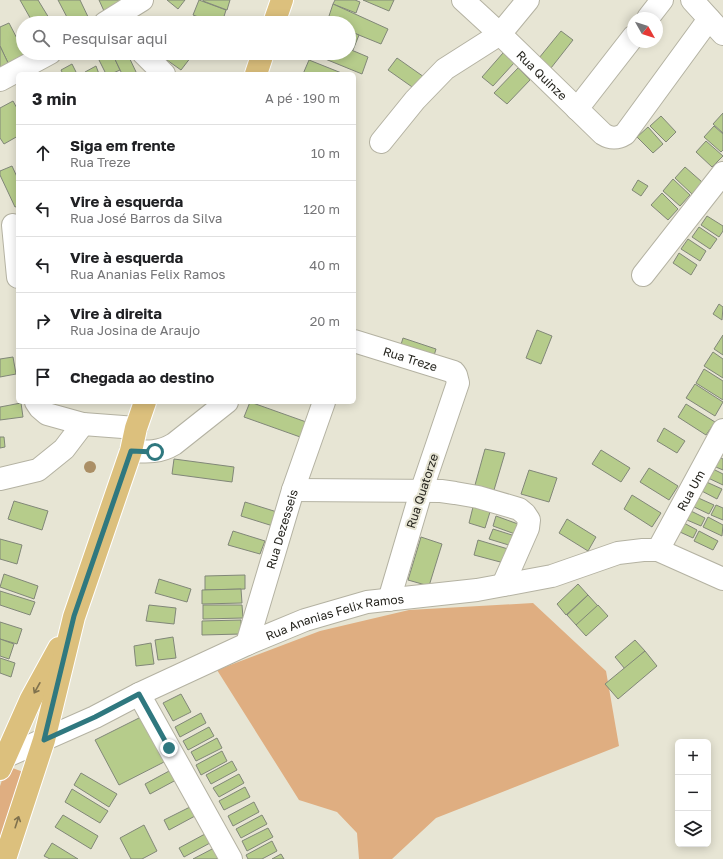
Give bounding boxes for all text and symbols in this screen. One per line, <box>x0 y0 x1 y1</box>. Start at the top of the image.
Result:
north arrow <box>627 12 663 48</box>
search box <box>16 16 356 60</box>
icon: search <box>30 27 52 49</box>
text: Pesquisar aqui <box>62 29 167 47</box>
street label: Rua Quinze <box>514 47 571 103</box>
text: 3 min <box>32 88 76 109</box>
text: A pé · 190 m <box>265 90 340 106</box>
text: Siga em frente <box>70 136 175 154</box>
icon: ahead <box>32 142 54 164</box>
text: 10 m <box>311 145 340 161</box>
text: Rua Treze <box>70 154 131 170</box>
text: Vire à esquerda <box>70 192 183 210</box>
icon: left <box>32 198 54 220</box>
text: 120 m <box>303 201 340 217</box>
text: Rua José Barros da Silva <box>70 210 222 226</box>
text: Vire à esquerda <box>70 248 183 266</box>
icon: left <box>32 254 54 276</box>
text: 40 m <box>309 257 340 273</box>
text: Rua Ananias Felix Ramos <box>70 266 226 282</box>
text: Vire à direita <box>70 304 162 322</box>
icon: right <box>32 310 54 332</box>
text: 20 m <box>310 313 340 329</box>
text: Rua Josina de Araujo <box>70 322 200 338</box>
street label: Rua Treze <box>381 343 439 374</box>
icon: arrive <box>32 366 54 388</box>
text: Chegada ao destino <box>70 368 214 386</box>
route start <box>146 443 164 461</box>
street label: Rua Quatorze <box>403 452 441 530</box>
street label: Rua Um <box>673 467 708 513</box>
street label: Rua Dezesseis <box>262 487 300 571</box>
street label: Rua Ananias Felix Ramos <box>263 591 405 643</box>
one-way arrow <box>32 682 40 694</box>
route end <box>160 739 178 757</box>
map controls <box>675 739 711 847</box>
button: + <box>675 739 711 775</box>
button: − <box>675 775 711 811</box>
button: layers <box>675 811 711 847</box>
one-way arrow <box>14 816 21 829</box>

